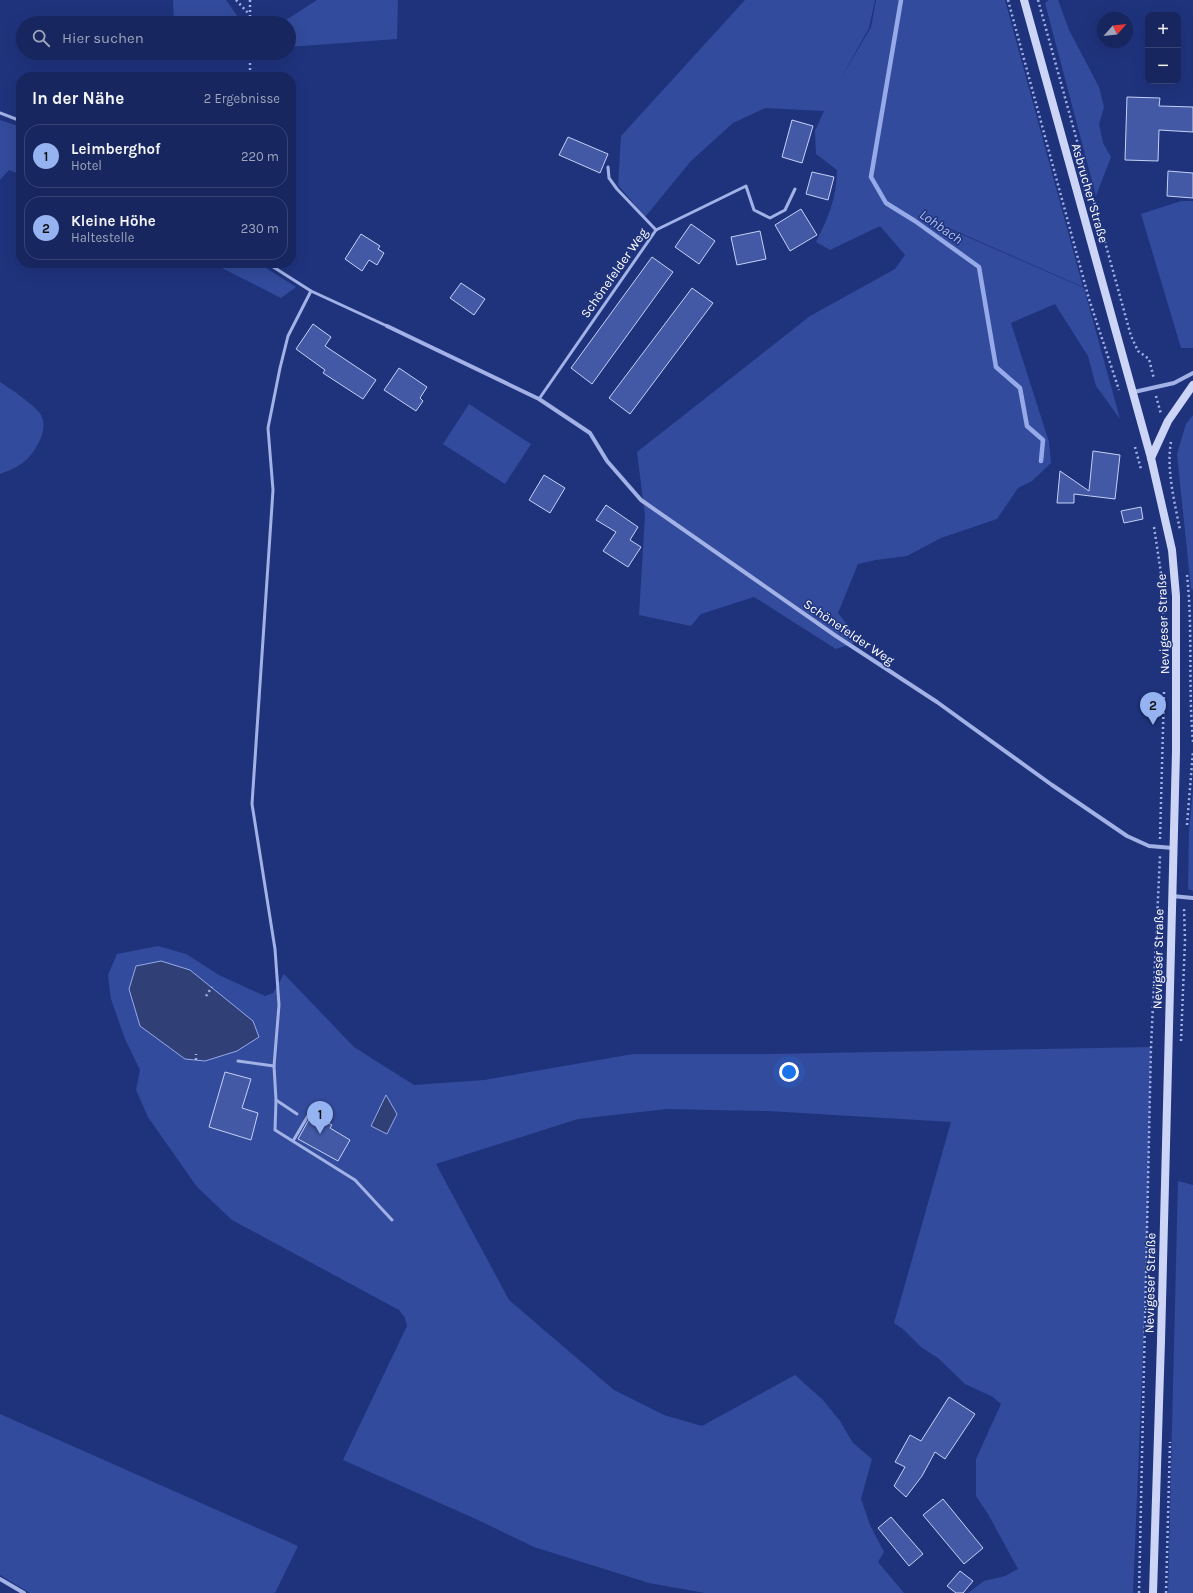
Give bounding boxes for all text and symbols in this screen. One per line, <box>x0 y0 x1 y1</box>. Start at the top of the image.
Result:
north arrow <box>1097 12 1133 48</box>
map controls <box>1145 12 1181 84</box>
button: + <box>1145 12 1181 48</box>
search box <box>16 16 296 60</box>
icon: search <box>30 27 52 49</box>
text: Hier suchen <box>62 29 144 47</box>
button: − <box>1145 48 1181 84</box>
text: In der Nähe <box>32 88 124 108</box>
text: 2 Ergebnisse <box>204 91 280 106</box>
text: Leimberghof <box>71 140 161 158</box>
street label: Asbrucher Straße <box>1069 142 1111 245</box>
text: 1 <box>44 149 48 164</box>
text: 220 m <box>241 149 279 164</box>
text: Hotel <box>71 158 102 173</box>
water label: Lohbach <box>916 206 966 248</box>
text: Kleine Höhe <box>71 212 156 230</box>
text: 2 <box>42 221 50 236</box>
text: 230 m <box>241 221 279 236</box>
street label: Schönefelder Weg <box>577 225 651 321</box>
text: Haltestelle <box>71 230 134 245</box>
street label: Nevigeser Straße <box>1154 573 1172 675</box>
street label: Schönefelder Weg <box>801 596 898 668</box>
pin: 2 <box>1140 692 1166 725</box>
street label: Nevigeser Straße <box>1150 908 1166 1009</box>
your location <box>779 1062 799 1082</box>
pin: 1 <box>307 1101 333 1134</box>
street label: Nevigeser Straße <box>1142 1232 1158 1333</box>

